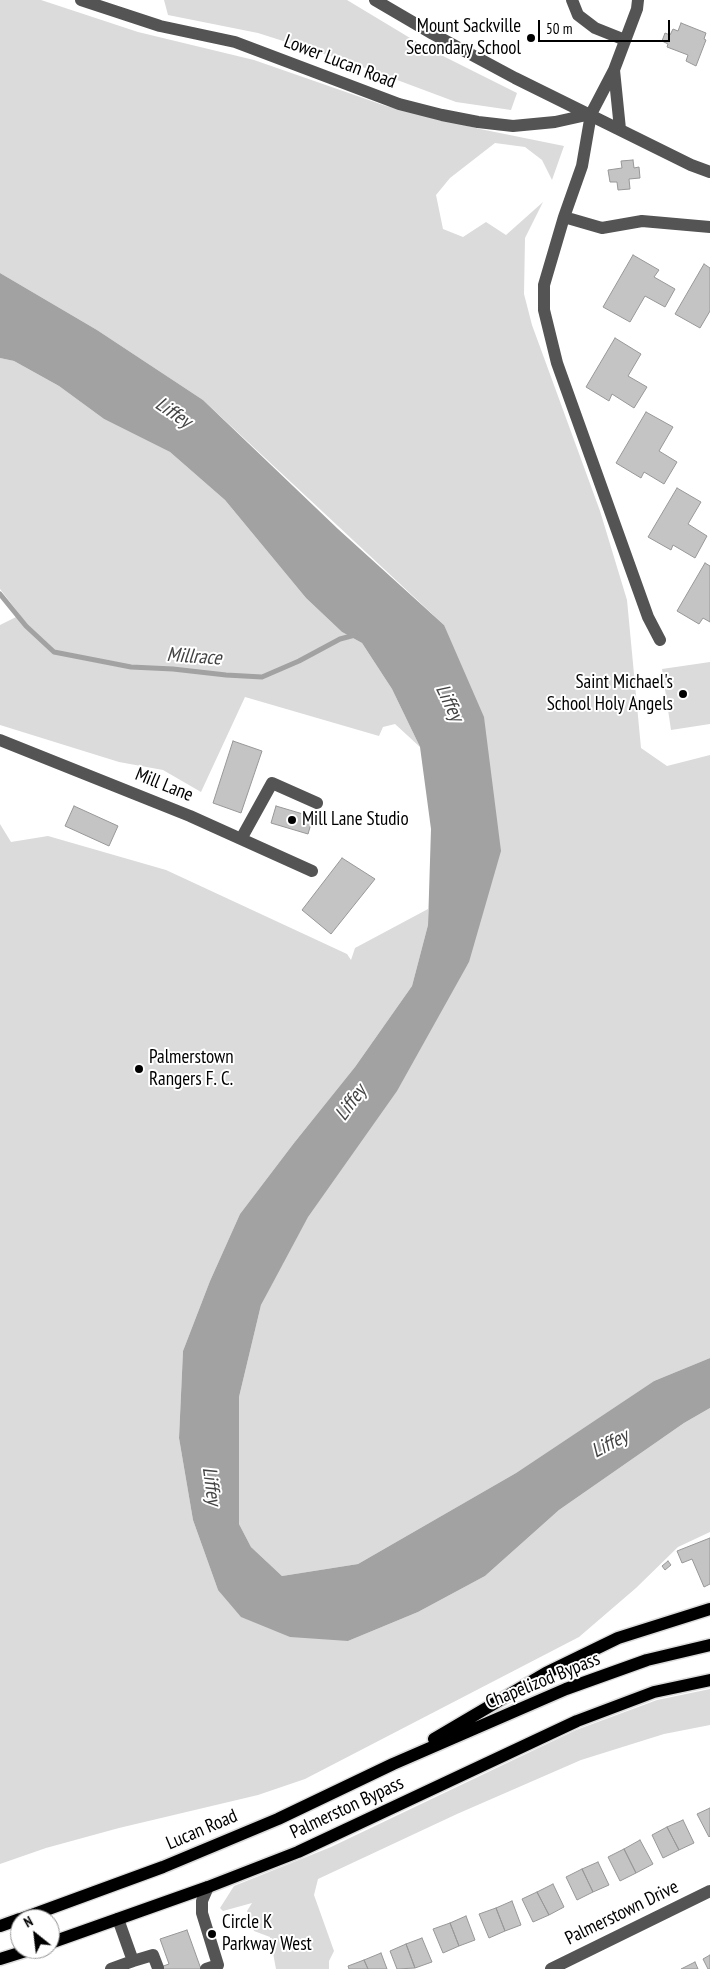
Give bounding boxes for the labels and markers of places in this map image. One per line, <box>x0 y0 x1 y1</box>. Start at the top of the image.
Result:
place label: Mount Sackville Secondary School <box>406 16 521 60</box>
marker: Mount Sackville Secondary School <box>525 32 537 44</box>
place label: Saint Michael's School Holy Angels <box>547 672 673 716</box>
marker: Saint Michael's School Holy Angels <box>677 688 689 700</box>
place label: Mill Lane Studio <box>302 809 409 831</box>
marker: Mill Lane Studio <box>286 814 298 826</box>
place label: Palmerstown Rangers F. C. <box>149 1047 234 1091</box>
marker: Palmerstown Rangers F. C. <box>133 1063 145 1075</box>
place label: Circle K Parkway West <box>222 1912 312 1956</box>
marker: Circle K Parkway West <box>206 1928 218 1940</box>

